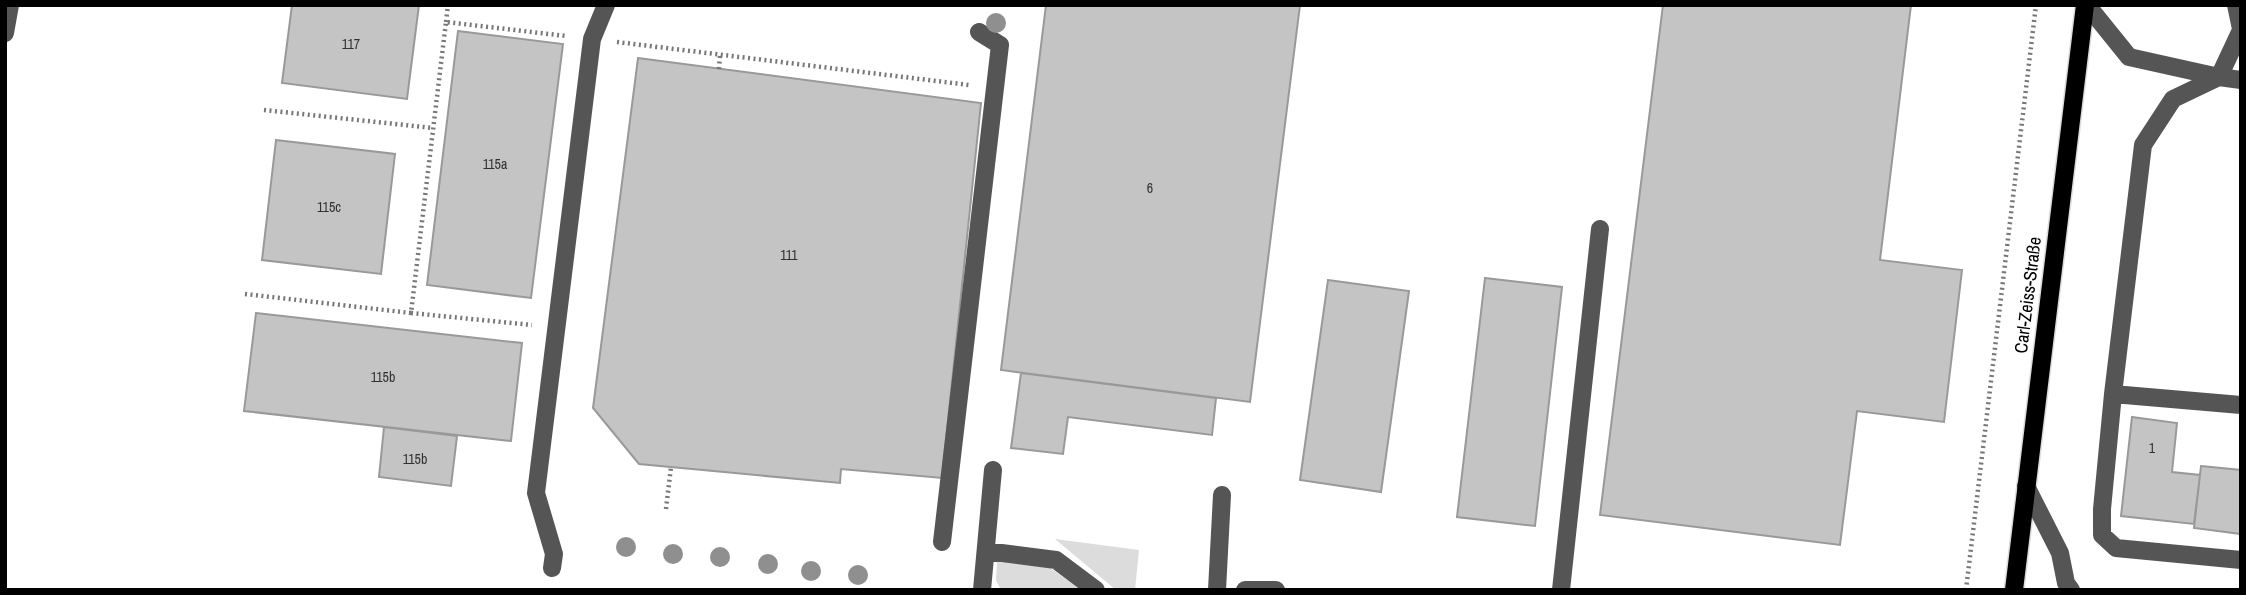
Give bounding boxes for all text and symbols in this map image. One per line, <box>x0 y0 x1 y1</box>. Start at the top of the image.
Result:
house number: 117 <box>342 35 360 53</box>
house number: 115a <box>483 155 508 173</box>
house number: 6 <box>1147 179 1153 197</box>
house number: 115c <box>317 198 341 216</box>
street label: Carl-Zeiss-Straße <box>2008 235 2047 355</box>
house number: 111 <box>780 246 798 264</box>
house number: 115b <box>371 368 395 386</box>
house number: 1 <box>2149 439 2156 457</box>
house number: 115b <box>403 450 427 468</box>

